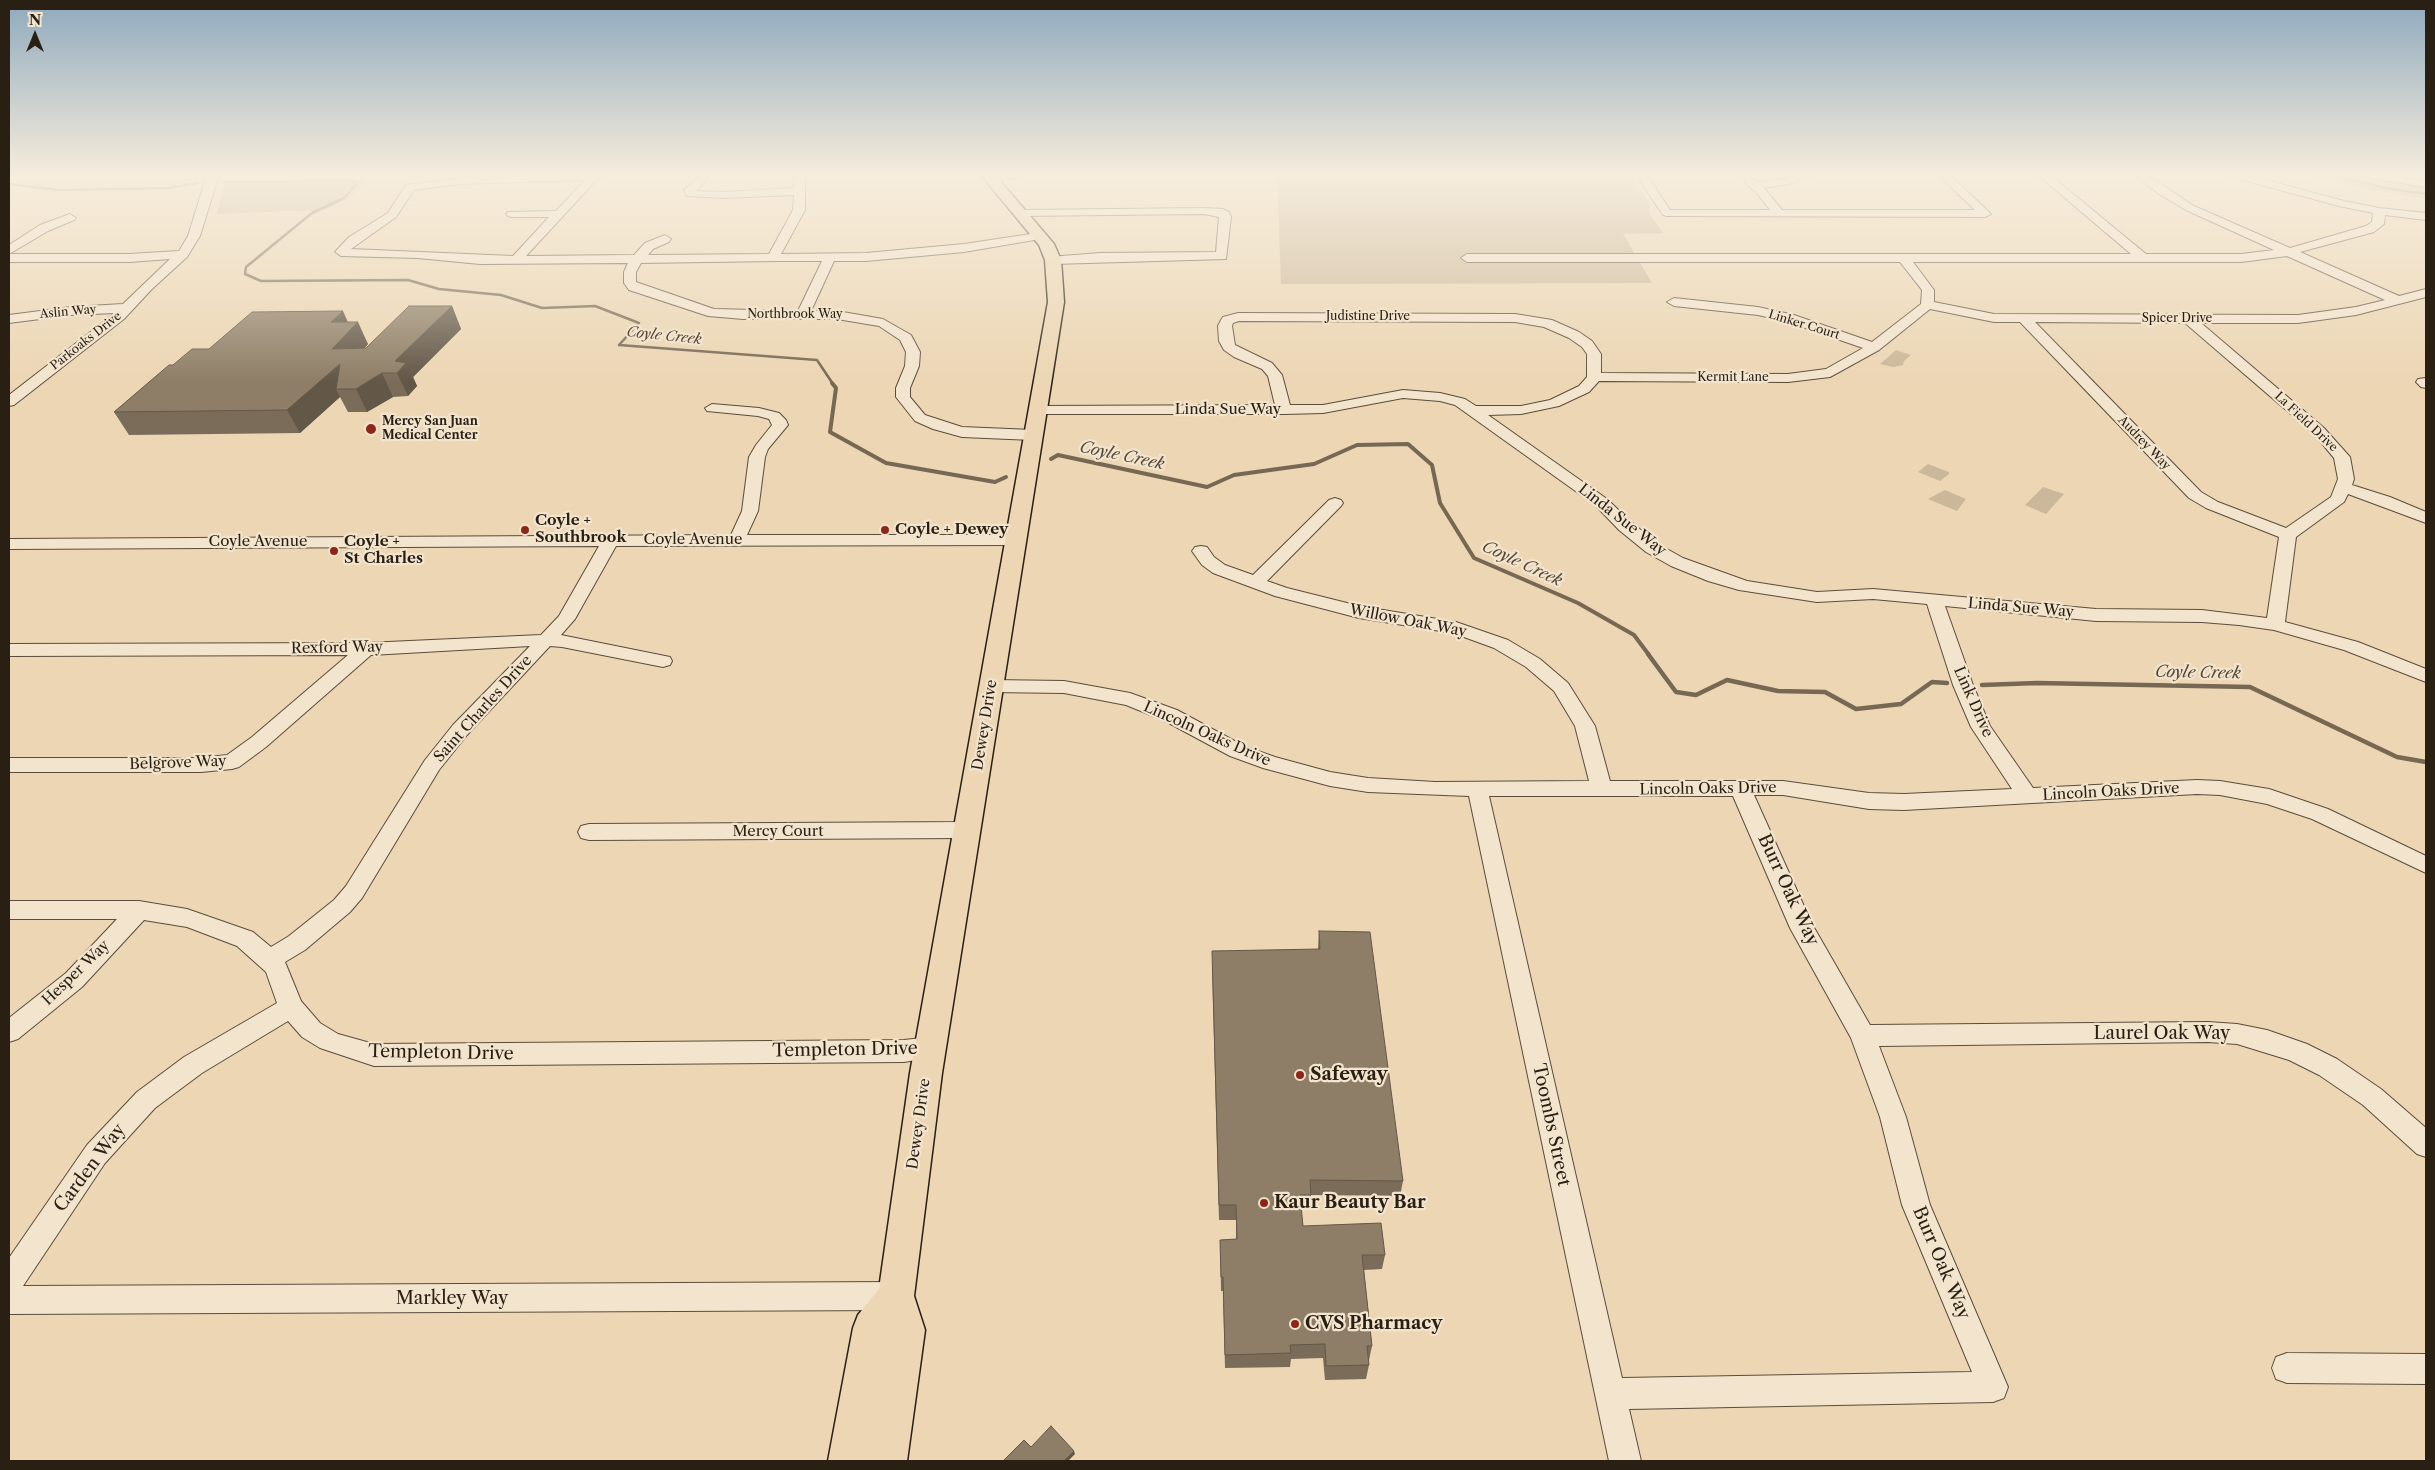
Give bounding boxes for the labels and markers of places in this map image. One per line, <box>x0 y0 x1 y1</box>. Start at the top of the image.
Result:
place label: Mercy San Juan Medical Center <box>382 415 478 443</box>
marker: Mercy San Juan Medical Center <box>364 422 378 436</box>
place label: Coyle + Southbrook <box>535 512 626 547</box>
place label: Coyle + Dewey <box>895 521 1008 539</box>
marker: Coyle + Southbrook <box>519 524 531 536</box>
marker: Coyle + Dewey <box>879 524 891 536</box>
place label: Coyle + St Charles <box>344 533 423 568</box>
marker: Coyle + St Charles <box>328 545 340 557</box>
place label: Safeway <box>1310 1064 1388 1086</box>
marker: Safeway <box>1294 1069 1306 1081</box>
place label: Kaur Beauty Bar <box>1274 1192 1426 1214</box>
marker: Kaur Beauty Bar <box>1258 1197 1270 1209</box>
place label: CVS Pharmacy <box>1305 1313 1442 1335</box>
marker: CVS Pharmacy <box>1289 1318 1301 1330</box>

